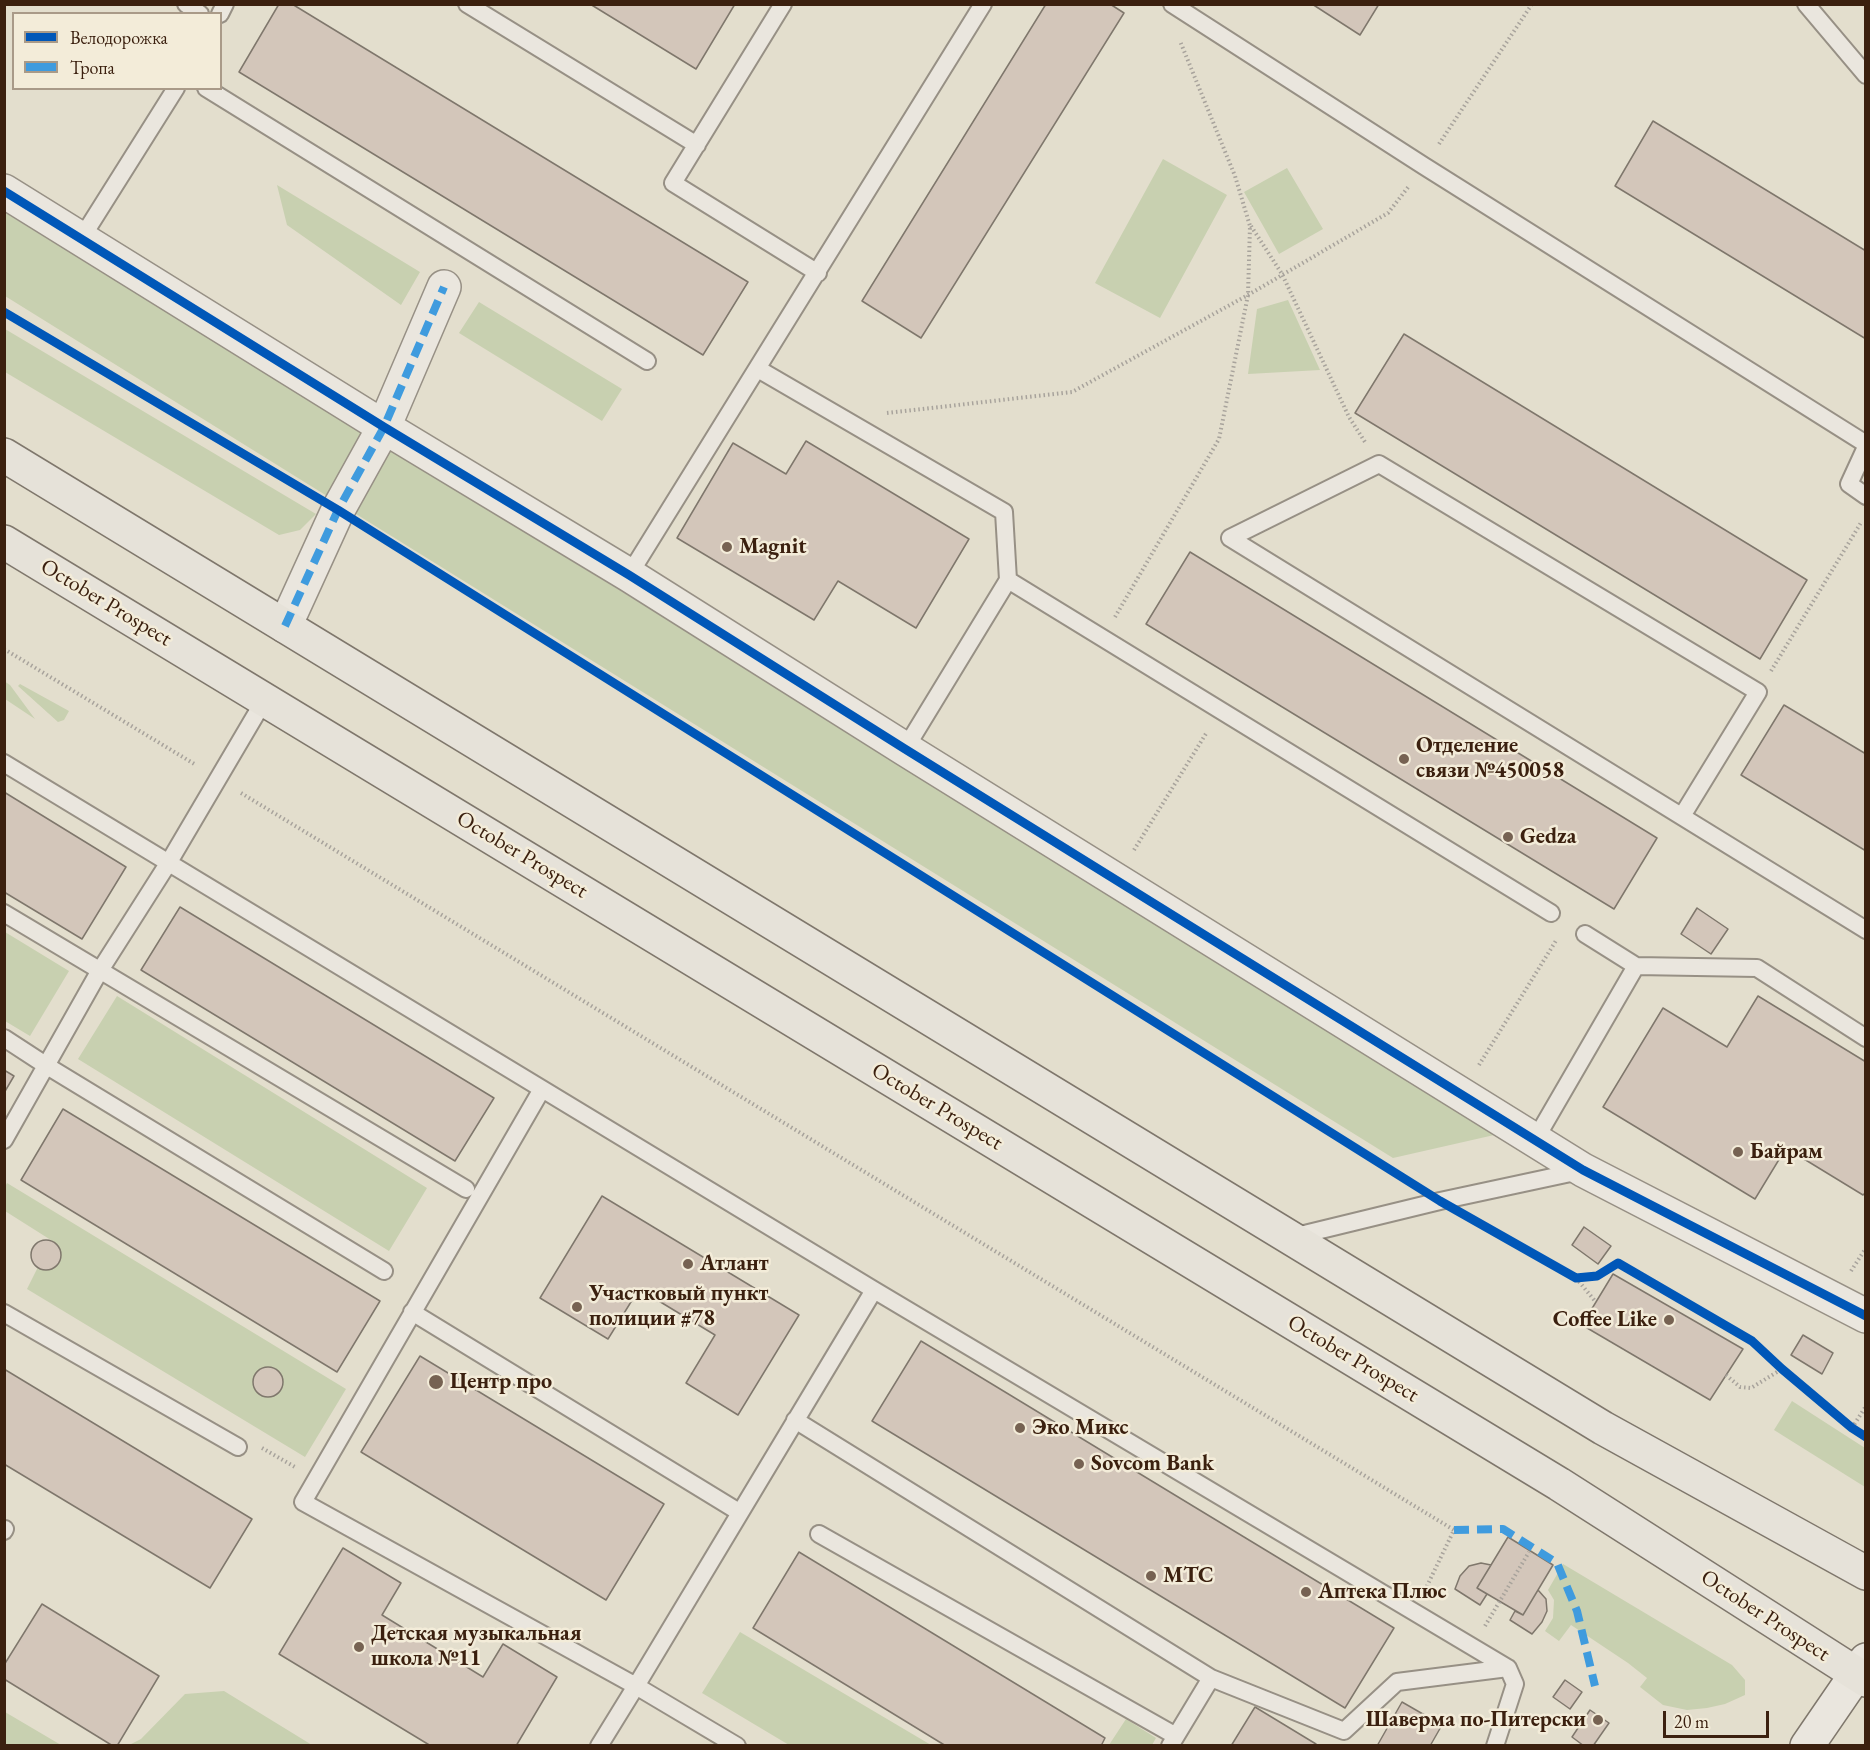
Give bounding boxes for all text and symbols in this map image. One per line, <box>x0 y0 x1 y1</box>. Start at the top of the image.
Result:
legend <box>12 12 222 90</box>
text: Велодорожка <box>70 26 168 49</box>
text: Тропа <box>70 56 115 79</box>
place label: Magnit <box>739 534 807 560</box>
marker: Magnit <box>720 540 734 554</box>
street label: October Prospect <box>36 553 176 653</box>
place label: Отделение связи №450058 <box>1416 733 1564 784</box>
marker: Отделение связи №450058 <box>1397 752 1411 766</box>
street label: October Prospect <box>452 805 592 905</box>
place label: Gedza <box>1520 824 1576 850</box>
marker: Gedza <box>1501 830 1515 844</box>
street label: October Prospect <box>867 1057 1007 1157</box>
place label: Байрам <box>1750 1139 1823 1165</box>
marker: Байрам <box>1731 1145 1745 1159</box>
place label: Атлант <box>700 1251 769 1277</box>
marker: Атлант <box>681 1257 695 1271</box>
place label: Участковый пункт полиции #78 <box>589 1281 768 1332</box>
marker: Участковый пункт полиции #78 <box>570 1300 584 1314</box>
place label: Coffee Like <box>1553 1307 1657 1333</box>
street label: October Prospect <box>1283 1309 1423 1409</box>
marker: Coffee Like <box>1662 1313 1676 1327</box>
place label: Центр про <box>450 1369 552 1395</box>
marker: Центр про <box>427 1373 445 1391</box>
place label: Эко Микс <box>1032 1415 1129 1441</box>
marker: Эко Микс <box>1013 1421 1027 1435</box>
place label: Sovcom Bank <box>1091 1451 1214 1477</box>
marker: Sovcom Bank <box>1072 1457 1086 1471</box>
place label: МТС <box>1163 1563 1214 1589</box>
street label: October Prospect <box>1696 1565 1834 1667</box>
marker: МТС <box>1144 1569 1158 1583</box>
place label: Аптека Плюс <box>1318 1579 1447 1605</box>
marker: Аптека Плюс <box>1299 1585 1313 1599</box>
place label: Детская музыкальная школа №11 <box>371 1621 582 1672</box>
marker: Детская музыкальная школа №11 <box>352 1640 366 1654</box>
scale bar <box>1666 1699 1772 1737</box>
place label: Шаверма по-Питерски <box>1366 1707 1586 1733</box>
text: 20 m <box>1674 1710 1709 1733</box>
marker: Шаверма по-Питерски <box>1591 1713 1605 1727</box>

